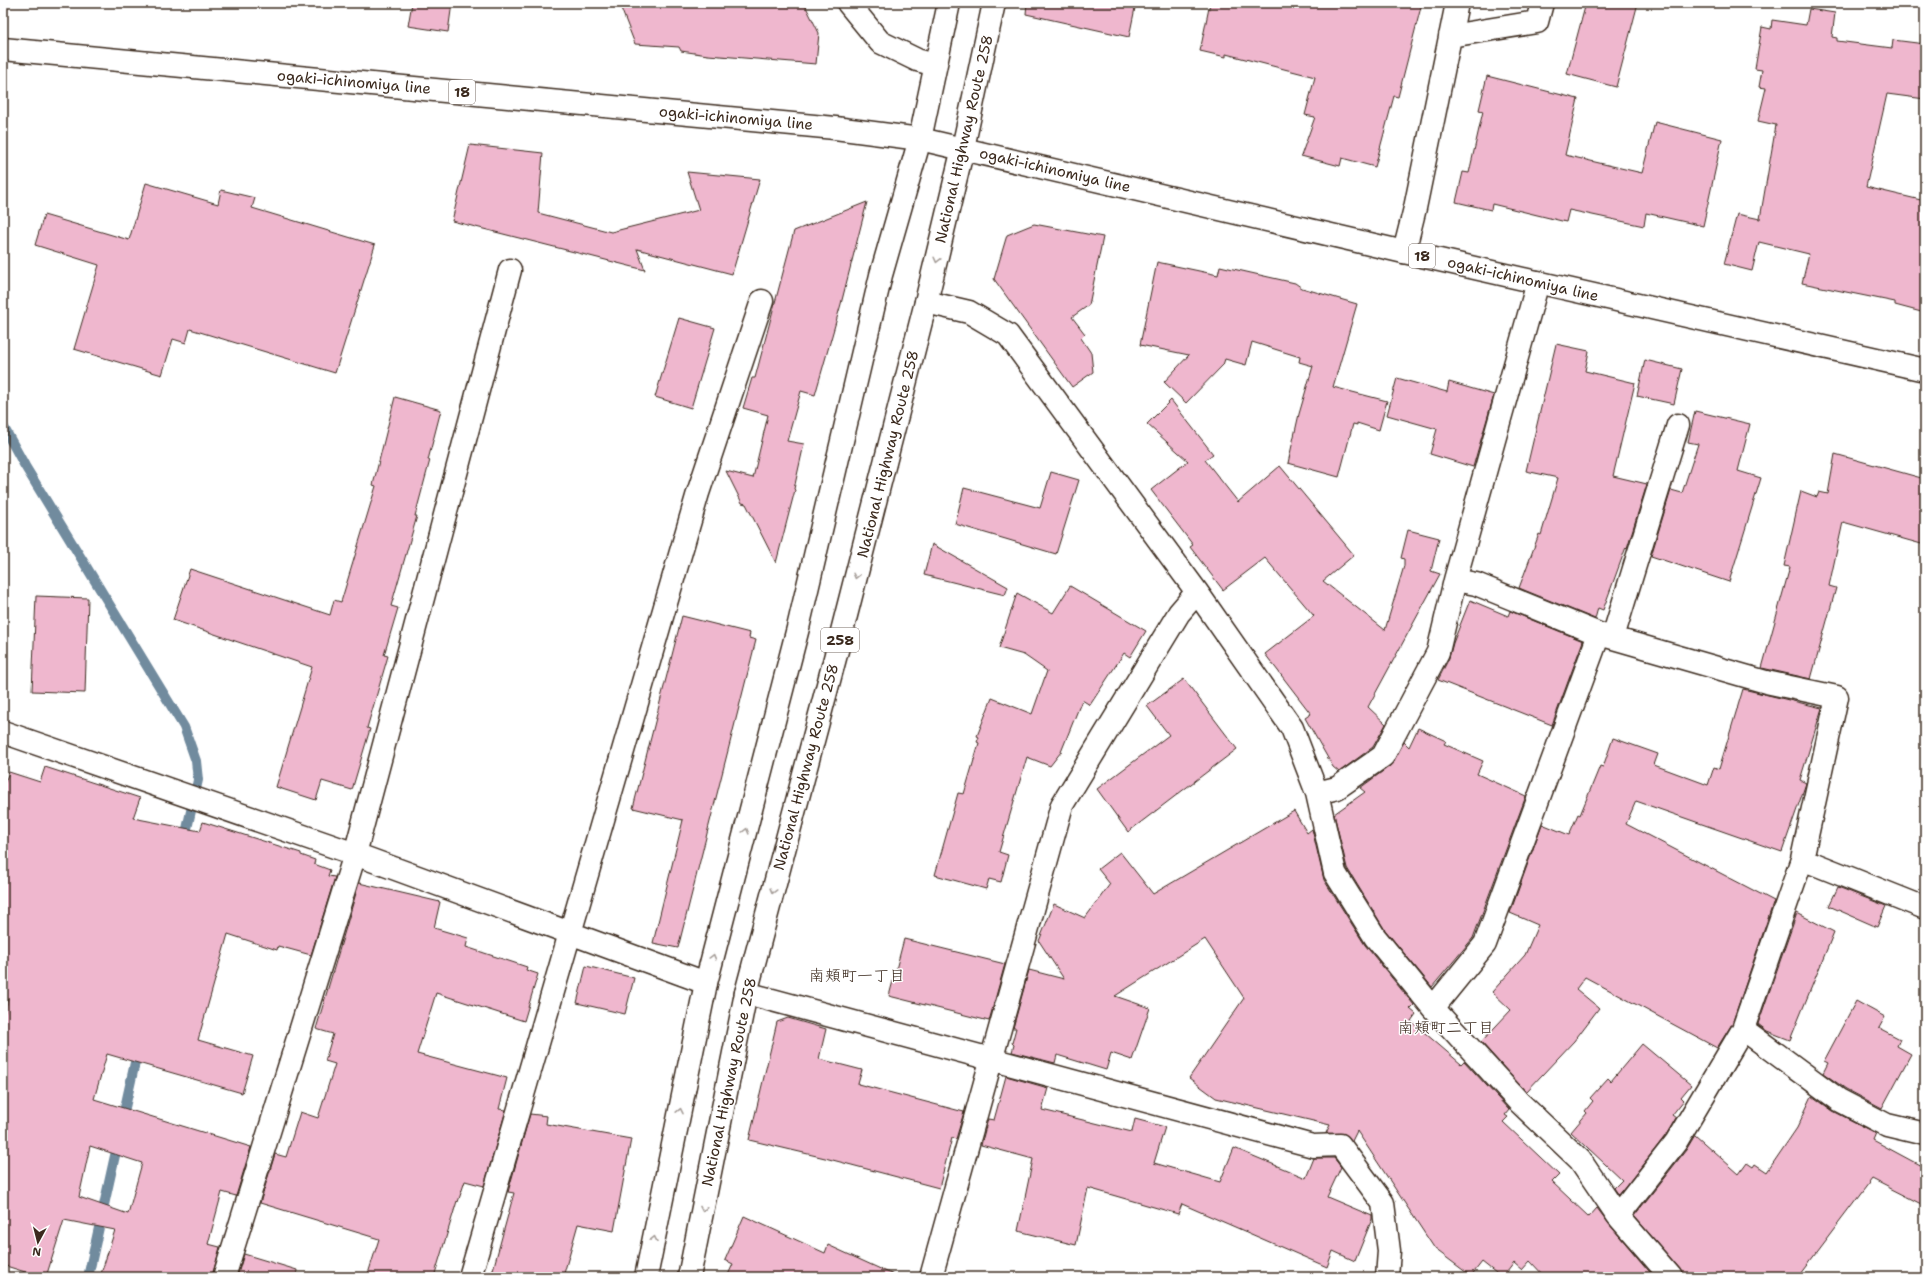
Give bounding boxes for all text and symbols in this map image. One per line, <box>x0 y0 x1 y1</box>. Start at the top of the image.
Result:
street label: National Highway Route 258 <box>930 33 998 245</box>
street label: ogaki-ichinomiya line <box>276 65 432 99</box>
road number: 18 <box>449 80 475 104</box>
street label: ogaki-ichinomiya line <box>658 101 814 135</box>
street label: ogaki-ichinomiya line <box>977 143 1133 197</box>
road number: 18 <box>1409 244 1435 268</box>
street label: ogaki-ichinomiya line <box>1445 252 1601 306</box>
one-way arrow <box>933 256 942 263</box>
street label: National Highway Route 258 <box>853 348 923 560</box>
one-way arrow <box>853 572 861 579</box>
road number: 258 <box>821 628 859 652</box>
street label: National Highway Route 258 <box>769 661 843 873</box>
one-way arrow <box>741 828 749 834</box>
one-way arrow <box>769 887 778 894</box>
one-way arrow <box>708 954 717 961</box>
district label: 南頬町一丁目 <box>809 965 905 986</box>
street label: National Highway Route 258 <box>697 976 761 1188</box>
district label: 南頬町二丁目 <box>1398 1017 1494 1038</box>
one-way arrow <box>675 1108 683 1115</box>
one-way arrow <box>699 1206 707 1212</box>
north arrow <box>18 1222 58 1262</box>
one-way arrow <box>649 1236 657 1242</box>
text: N <box>31 1243 42 1259</box>

